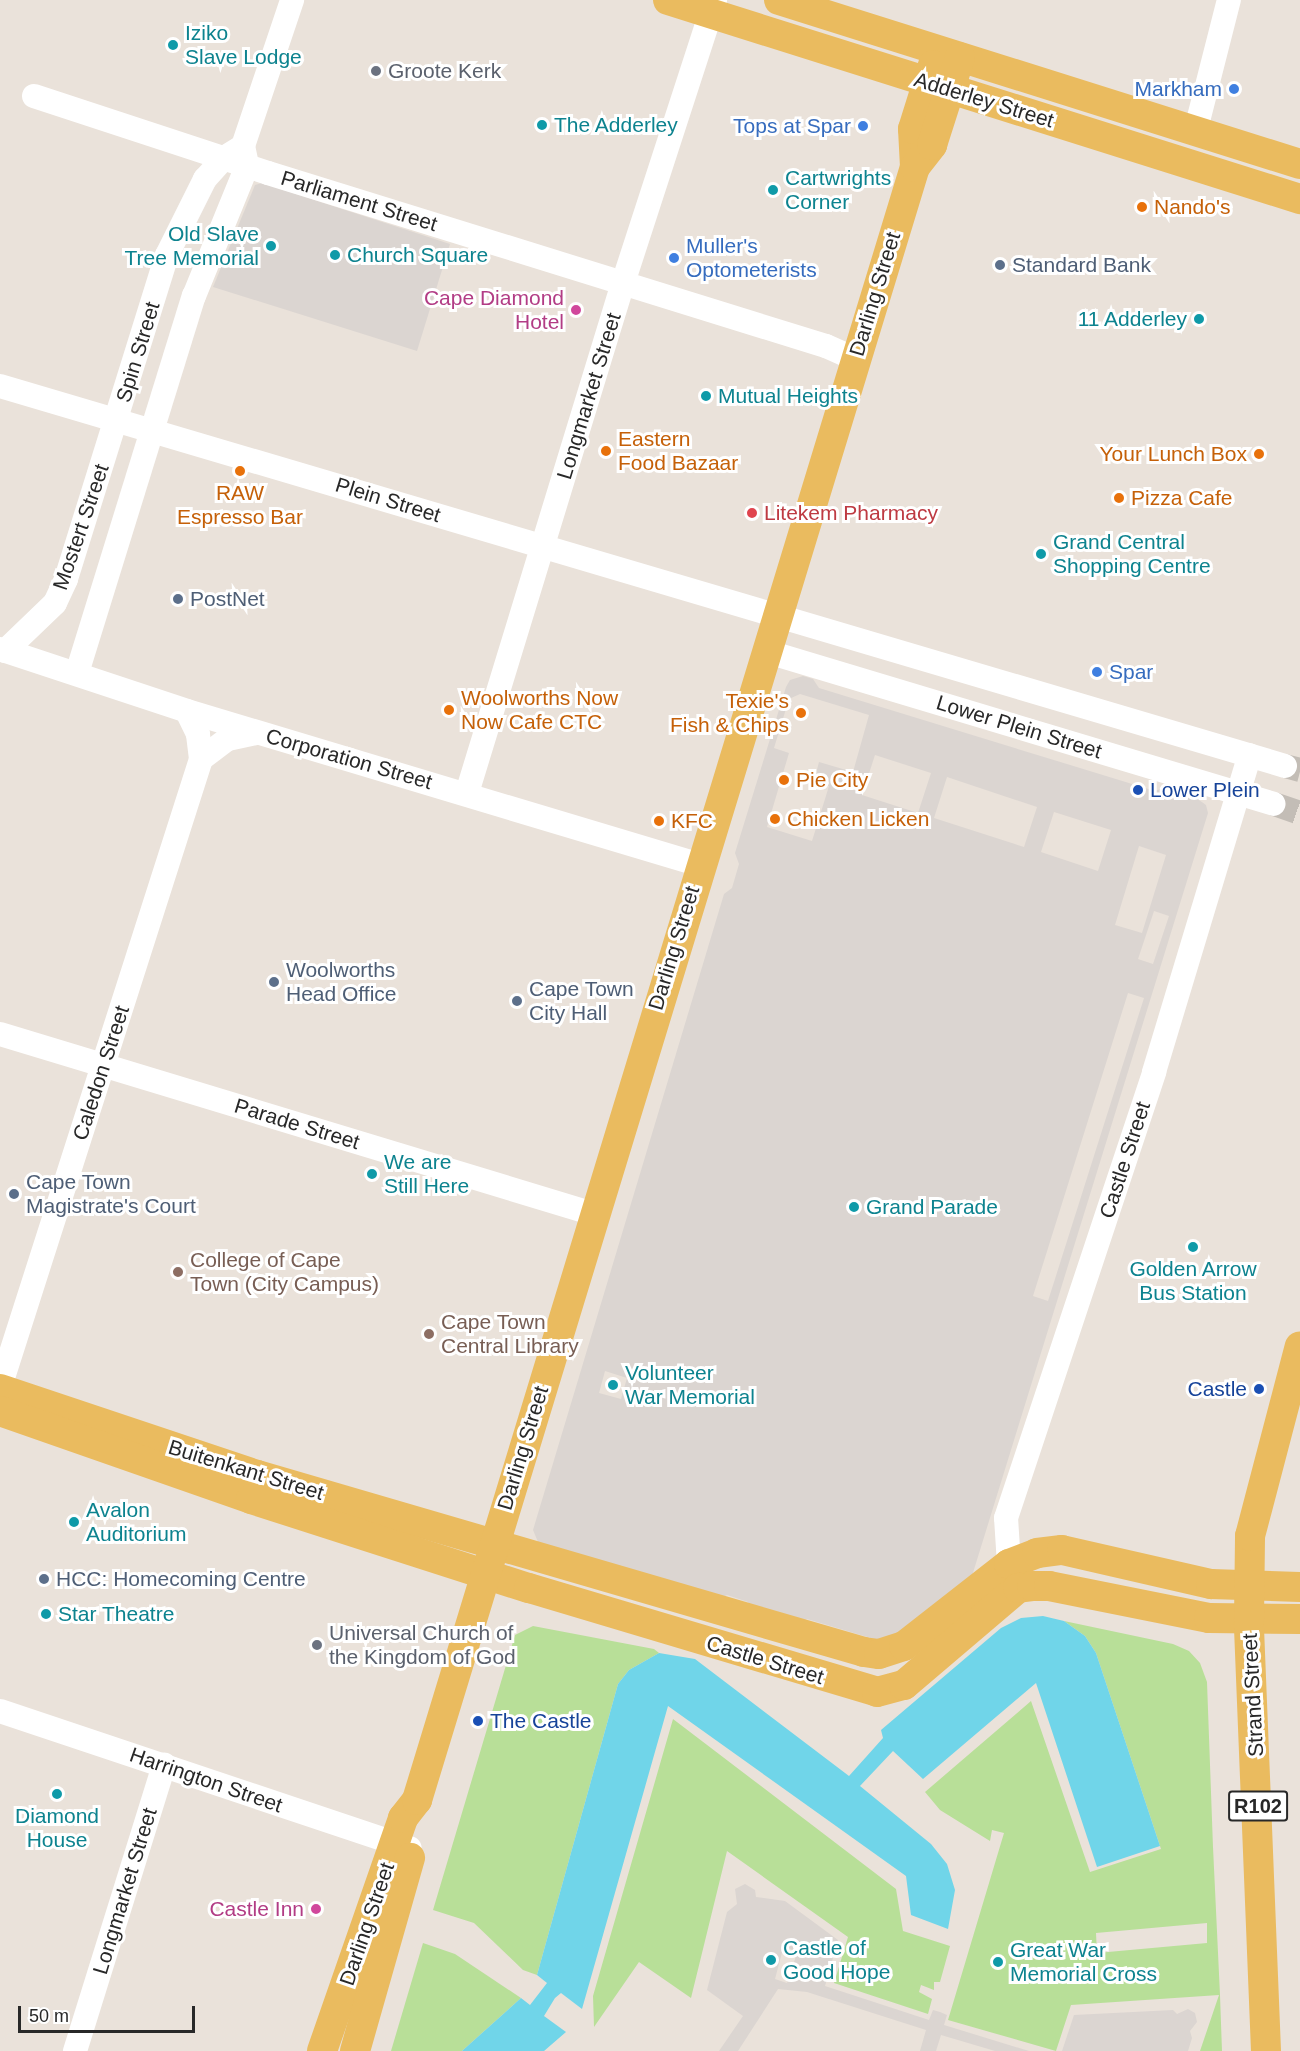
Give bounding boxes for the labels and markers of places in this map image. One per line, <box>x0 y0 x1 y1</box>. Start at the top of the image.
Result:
place label: Iziko Slave Lodge <box>185 20 302 70</box>
marker: Iziko Slave Lodge <box>166 38 180 52</box>
place label: Groote Kerk <box>388 58 501 84</box>
marker: Groote Kerk <box>369 64 383 78</box>
place label: Markham <box>1134 76 1222 102</box>
marker: Markham <box>1227 82 1241 96</box>
place label: The Adderley <box>554 112 679 138</box>
place label: Tops at Spar <box>733 113 851 139</box>
marker: The Adderley <box>535 118 549 132</box>
marker: Tops at Spar <box>856 119 870 133</box>
place label: Cartwrights Corner <box>785 165 891 215</box>
marker: Cartwrights Corner <box>766 183 780 197</box>
place label: Nando's <box>1154 194 1230 220</box>
marker: Nando's <box>1135 200 1149 214</box>
place label: Old Slave Tree Memorial <box>124 221 259 271</box>
place label: Muller's Optometerists <box>686 233 817 283</box>
marker: Old Slave Tree Memorial <box>264 239 278 253</box>
place label: Church Square <box>347 242 488 268</box>
marker: Church Square <box>328 248 342 262</box>
marker: Muller's Optometerists <box>667 251 681 265</box>
place label: Standard Bank <box>1012 252 1151 278</box>
marker: Standard Bank <box>993 258 1007 272</box>
place label: Cape Diamond Hotel <box>424 285 564 335</box>
marker: Cape Diamond Hotel <box>569 303 583 317</box>
place label: 11 Adderley <box>1076 306 1187 332</box>
marker: 11 Adderley <box>1192 312 1206 326</box>
place label: Mutual Heights <box>718 383 858 409</box>
marker: Mutual Heights <box>699 389 713 403</box>
place label: Eastern Food Bazaar <box>618 426 738 476</box>
place label: Your Lunch Box <box>1099 441 1247 467</box>
marker: Eastern Food Bazaar <box>599 444 613 458</box>
marker: Your Lunch Box <box>1252 447 1266 461</box>
marker: RAW Espresso Bar <box>233 464 247 478</box>
place label: RAW Espresso Bar <box>177 480 303 530</box>
place label: Pizza Cafe <box>1131 485 1233 511</box>
marker: Pizza Cafe <box>1112 491 1126 505</box>
place label: Litekem Pharmacy <box>764 500 938 526</box>
marker: Litekem Pharmacy <box>745 506 759 520</box>
place label: Grand Central Shopping Centre <box>1053 529 1211 579</box>
marker: Grand Central Shopping Centre <box>1034 547 1048 561</box>
place label: PostNet <box>190 586 265 612</box>
marker: PostNet <box>171 592 185 606</box>
place label: Spar <box>1109 659 1153 685</box>
marker: Spar <box>1090 665 1104 679</box>
place label: Woolworths Now Now Cafe CTC <box>461 685 618 735</box>
place label: Texie's Fish & Chips <box>670 688 789 738</box>
marker: Woolworths Now Now Cafe CTC <box>442 703 456 717</box>
marker: Texie's Fish & Chips <box>794 706 808 720</box>
place label: Pie City <box>796 767 868 793</box>
marker: Pie City <box>777 773 791 787</box>
place label: Lower Plein <box>1150 777 1260 803</box>
marker: Lower Plein <box>1131 783 1145 797</box>
place label: Chicken Licken <box>787 806 929 832</box>
place label: KFC <box>671 808 713 834</box>
marker: Chicken Licken <box>768 812 782 826</box>
marker: KFC <box>652 814 666 828</box>
place label: Woolworths Head Office <box>286 957 397 1007</box>
marker: Woolworths Head Office <box>267 975 281 989</box>
place label: Cape Town City Hall <box>529 976 634 1026</box>
marker: Cape Town City Hall <box>510 994 524 1008</box>
place label: We are Still Here <box>384 1149 469 1199</box>
marker: We are Still Here <box>365 1167 379 1181</box>
place label: Cape Town Magistrate's Court <box>26 1169 196 1219</box>
marker: Cape Town Magistrate's Court <box>7 1187 21 1201</box>
place label: Grand Parade <box>866 1194 998 1220</box>
marker: Grand Parade <box>847 1200 861 1214</box>
marker: Golden Arrow Bus Station <box>1186 1240 1200 1254</box>
place label: College of Cape Town (City Campus) <box>190 1247 379 1297</box>
place label: Golden Arrow Bus Station <box>1129 1256 1257 1306</box>
marker: College of Cape Town (City Campus) <box>171 1265 185 1279</box>
place label: Cape Town Central Library <box>441 1309 579 1359</box>
marker: Cape Town Central Library <box>422 1327 436 1341</box>
place label: Volunteer War Memorial <box>625 1360 755 1410</box>
place label: Castle <box>1187 1376 1247 1402</box>
marker: Volunteer War Memorial <box>606 1378 620 1392</box>
marker: Castle <box>1252 1382 1266 1396</box>
place label: Avalon Auditorium <box>86 1497 186 1547</box>
marker: Avalon Auditorium <box>67 1515 81 1529</box>
place label: HCC: Homecoming Centre <box>56 1566 306 1592</box>
marker: HCC: Homecoming Centre <box>37 1572 51 1586</box>
place label: Star Theatre <box>58 1601 175 1627</box>
marker: Star Theatre <box>39 1607 53 1621</box>
place label: Universal Church of the Kingdom of God <box>329 1620 516 1670</box>
marker: Universal Church of the Kingdom of God <box>310 1638 324 1652</box>
place label: The Castle <box>490 1708 592 1734</box>
marker: The Castle <box>471 1714 485 1728</box>
marker: Diamond House <box>50 1787 64 1801</box>
place label: Diamond House <box>15 1803 99 1853</box>
place label: Castle Inn <box>209 1896 304 1922</box>
marker: Castle Inn <box>309 1902 323 1916</box>
place label: Castle of Good Hope <box>783 1935 890 1985</box>
place label: Great War Memorial Cross <box>1010 1937 1157 1987</box>
marker: Castle of Good Hope <box>764 1953 778 1967</box>
marker: Great War Memorial Cross <box>991 1955 1005 1969</box>

